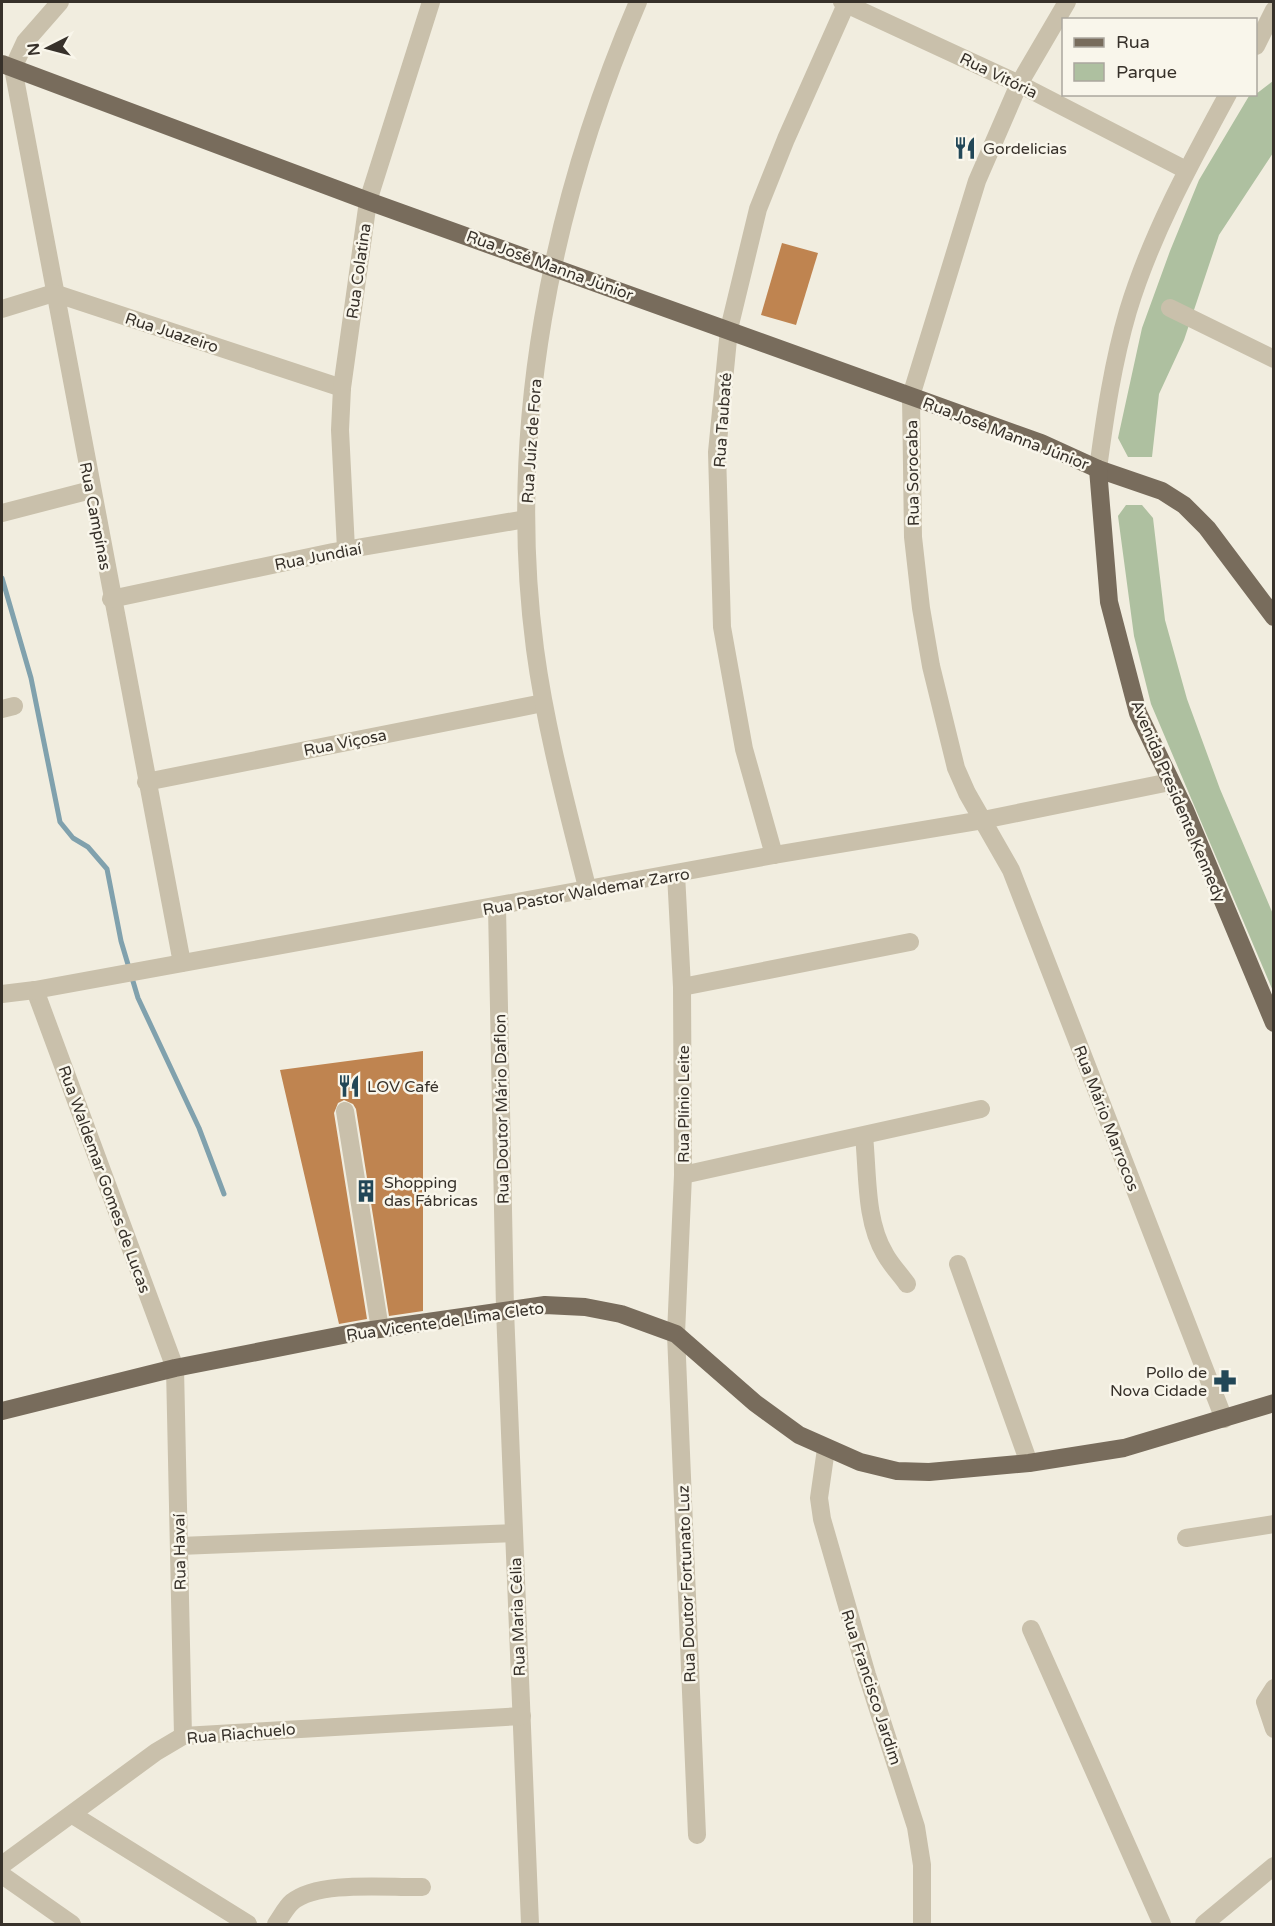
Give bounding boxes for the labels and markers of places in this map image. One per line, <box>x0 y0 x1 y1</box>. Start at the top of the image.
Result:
restaurant icon: Gordelicias <box>952 135 978 161</box>
place label: Gordelicias <box>983 139 1067 159</box>
restaurant icon: LOV Café <box>336 1073 362 1099</box>
place label: LOV Café <box>367 1077 439 1097</box>
place label: Shopping das Fábricas <box>384 1173 478 1211</box>
building icon: Shopping das Fábricas <box>353 1178 379 1204</box>
place label: Pollo de Nova Cidade <box>1110 1363 1207 1401</box>
pharmacy icon: Pollo de Nova Cidade <box>1212 1368 1238 1394</box>

